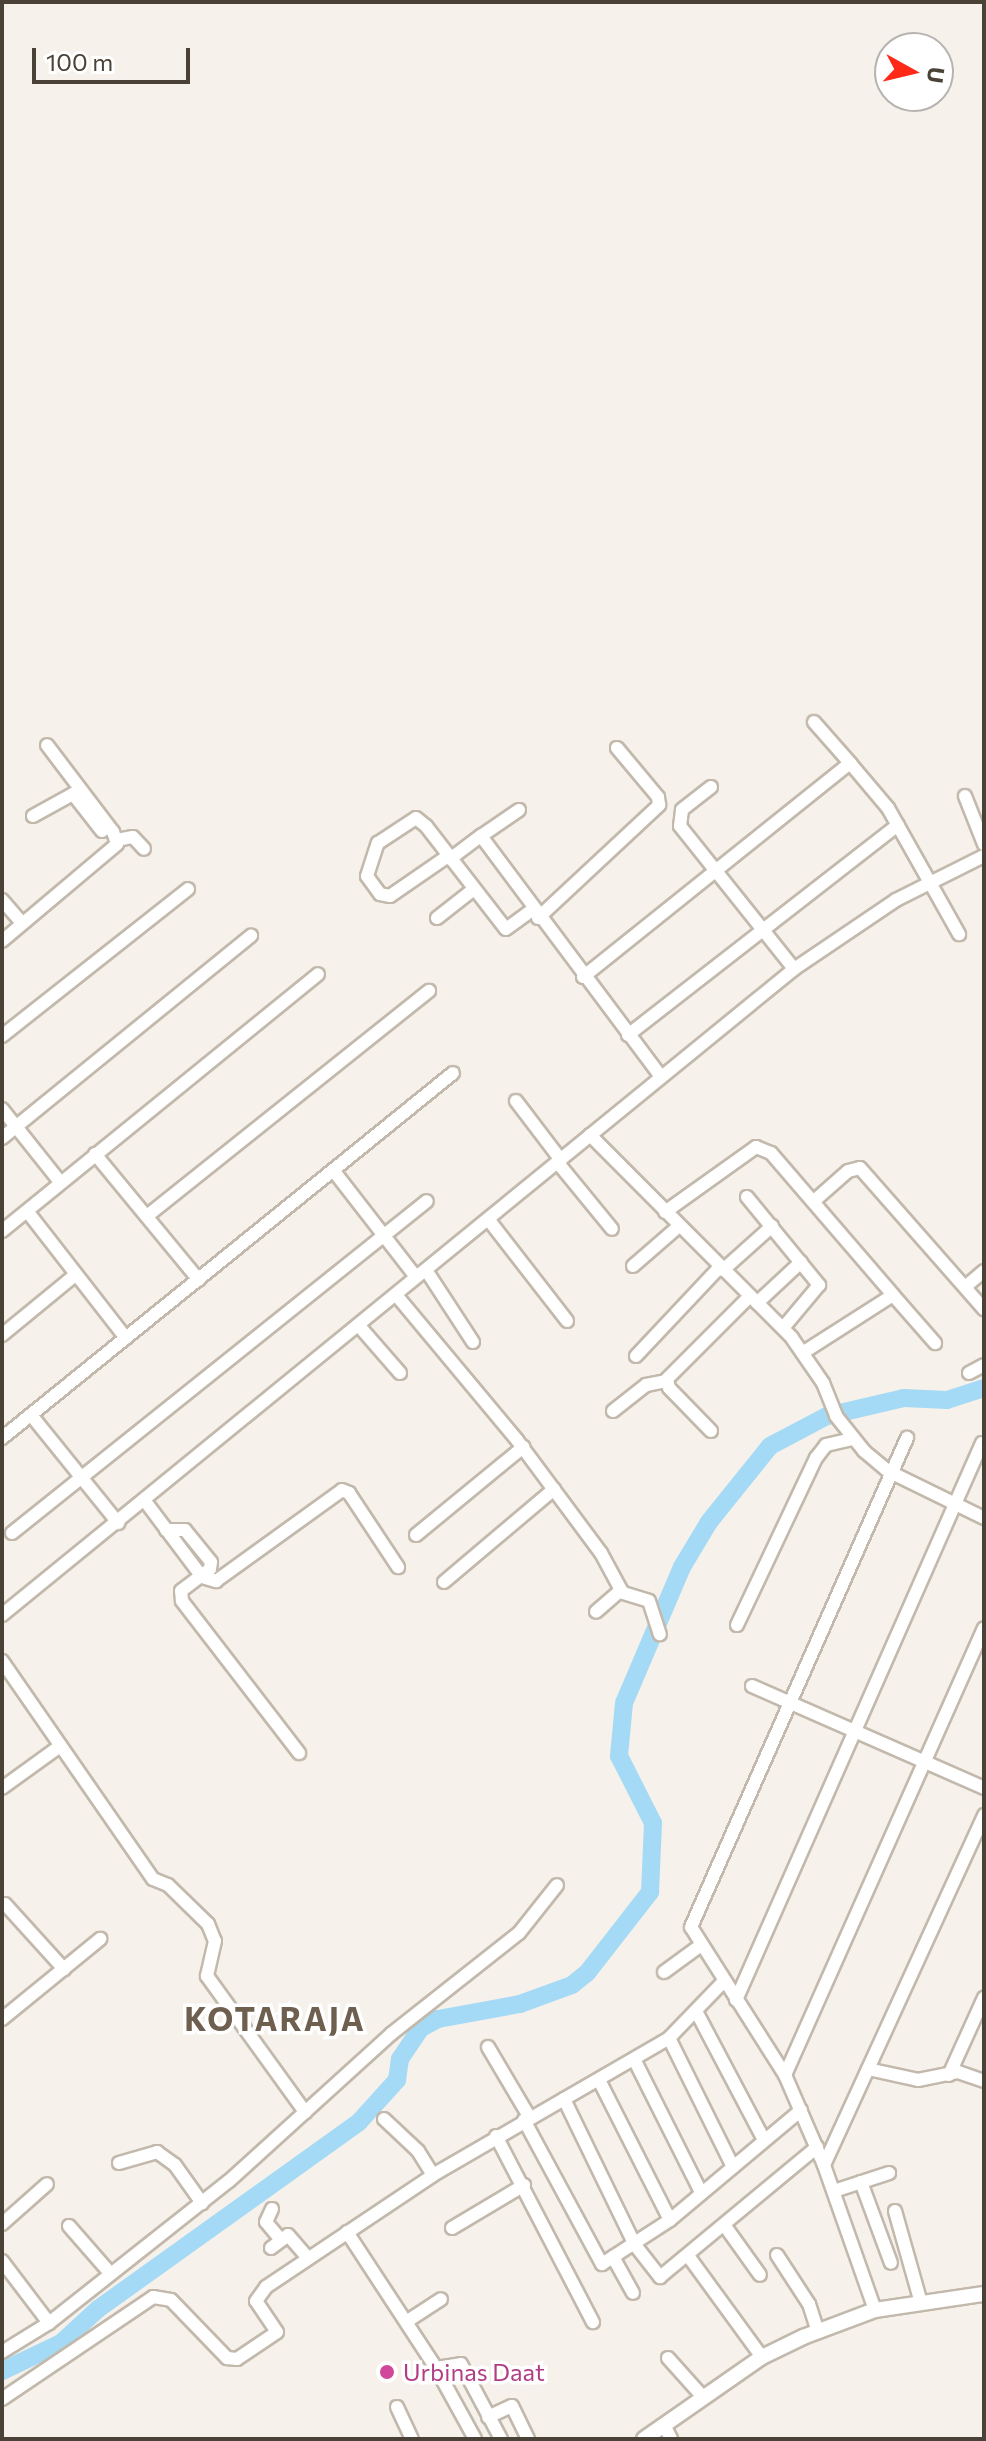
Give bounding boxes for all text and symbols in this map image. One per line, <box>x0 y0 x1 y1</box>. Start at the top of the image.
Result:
scale bar <box>36 32 194 82</box>
north arrow <box>874 32 954 112</box>
text: 100 m <box>46 47 113 76</box>
text: U <box>922 65 951 85</box>
district label: KOTARAJA <box>184 1999 366 2037</box>
place label: Urbinas Daat <box>403 2358 545 2386</box>
marker: Urbinas Daat <box>378 2363 396 2381</box>

